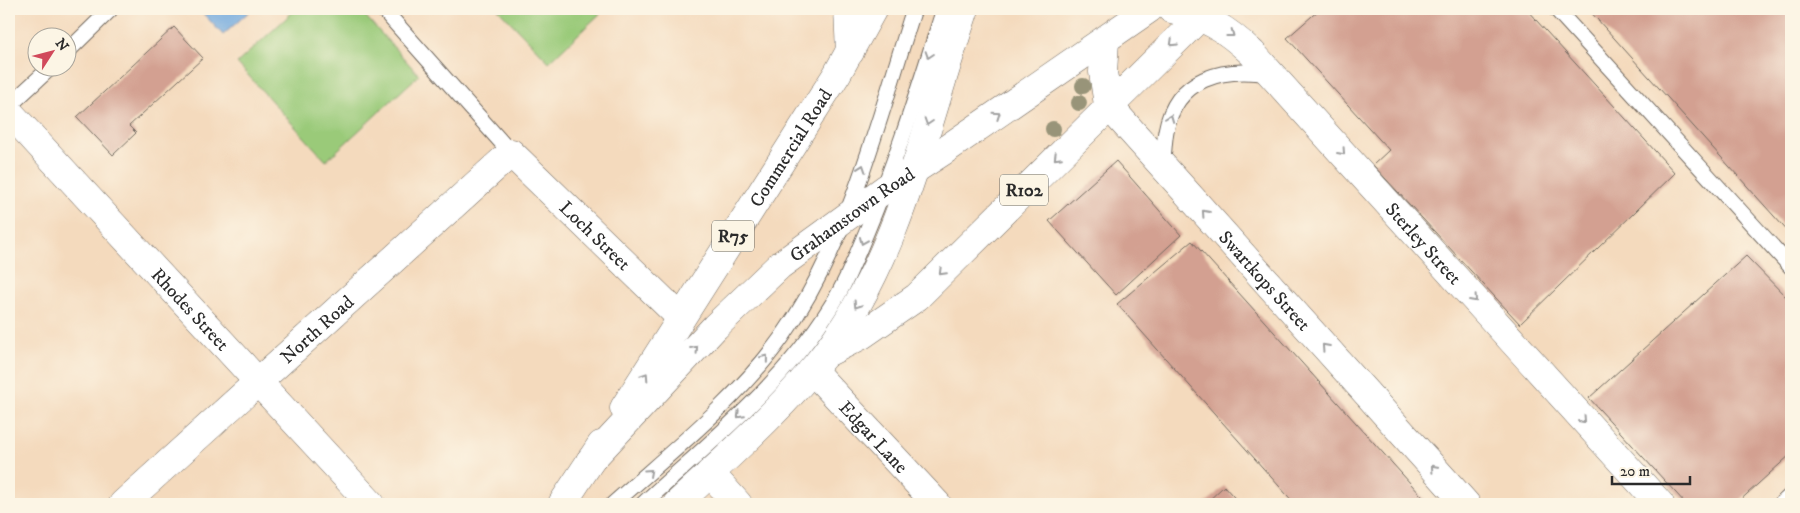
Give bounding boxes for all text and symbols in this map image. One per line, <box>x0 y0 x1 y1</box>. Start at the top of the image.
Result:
north arrow <box>28 28 78 78</box>
one-way arrow <box>1225 29 1234 37</box>
text: N <box>51 35 73 55</box>
one-way arrow <box>1170 37 1179 46</box>
one-way arrow <box>925 50 935 59</box>
street label: Commercial Road <box>745 84 838 212</box>
one-way arrow <box>992 111 1001 121</box>
one-way arrow <box>1164 114 1175 123</box>
one-way arrow <box>924 117 934 125</box>
one-way arrow <box>1336 147 1345 156</box>
one-way arrow <box>1054 151 1063 160</box>
street label: Grahamstown Road <box>786 163 920 268</box>
one-way arrow <box>856 164 866 173</box>
road number: R102 <box>1000 174 1048 206</box>
street label: Loch Street <box>554 196 635 276</box>
street label: Sterley Street <box>1380 198 1466 290</box>
one-way arrow <box>1202 210 1211 219</box>
road number: R75 <box>712 220 754 252</box>
street label: Swartkops Street <box>1213 227 1315 336</box>
one-way arrow <box>859 236 869 245</box>
street label: Rhodes Street <box>146 264 234 356</box>
one-way arrow <box>939 266 948 275</box>
street label: North Road <box>276 291 359 369</box>
one-way arrow <box>1468 294 1477 303</box>
one-way arrow <box>853 300 863 309</box>
one-way arrow <box>1322 344 1331 353</box>
one-way arrow <box>690 345 699 354</box>
one-way arrow <box>759 354 768 364</box>
one-way arrow <box>639 372 648 381</box>
street label: Edgar Lane <box>834 396 912 479</box>
one-way arrow <box>736 409 745 418</box>
one-way arrow <box>1577 414 1586 423</box>
scale bar <box>1612 453 1690 485</box>
text: 20 m <box>1620 462 1650 481</box>
one-way arrow <box>1430 464 1439 473</box>
one-way arrow <box>643 468 652 477</box>

